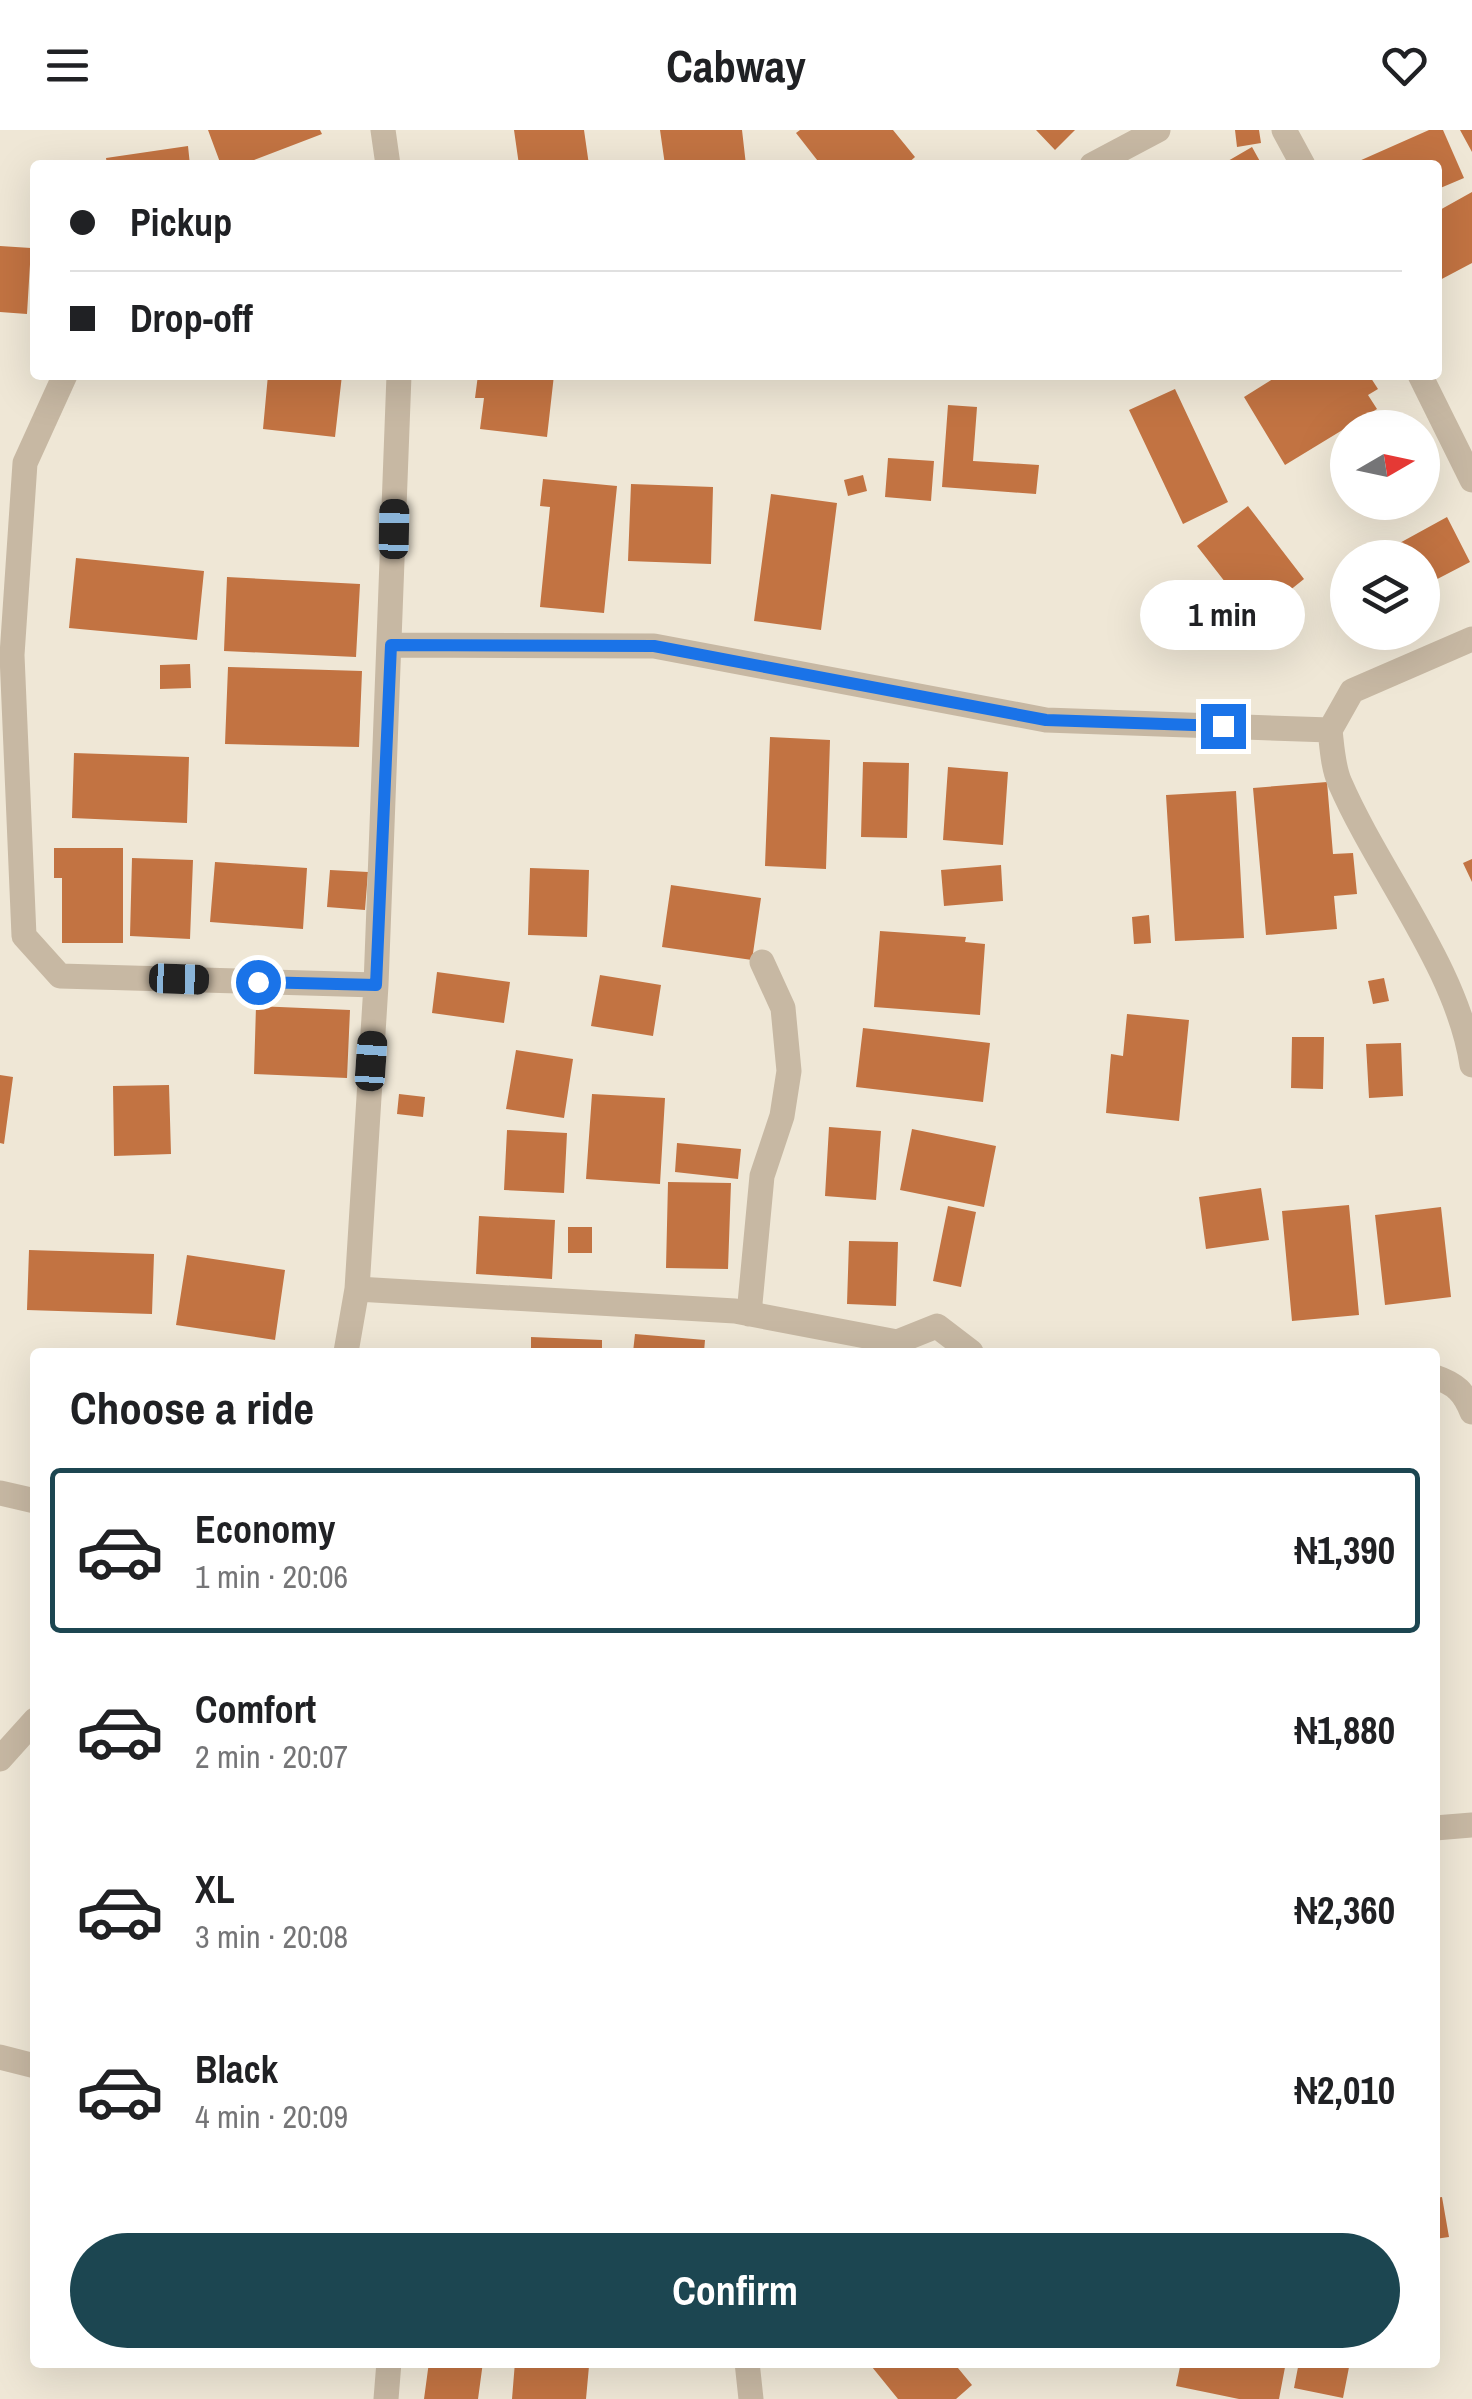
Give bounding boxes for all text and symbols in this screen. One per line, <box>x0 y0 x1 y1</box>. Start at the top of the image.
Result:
text: Cabway <box>666 35 806 96</box>
icon: menu <box>40 38 95 93</box>
icon: heart <box>1377 38 1432 93</box>
text: Pickup <box>130 197 232 248</box>
text: Drop-off <box>130 293 253 344</box>
north arrow <box>1330 410 1440 520</box>
map controls <box>1330 410 1440 650</box>
car <box>378 499 410 559</box>
button: layers <box>1330 540 1440 650</box>
callout: 1 min <box>1140 581 1306 651</box>
text: 1 min <box>1188 593 1257 636</box>
route end <box>1201 704 1246 749</box>
route start <box>236 960 281 1005</box>
car <box>148 963 210 995</box>
car <box>354 1030 388 1092</box>
text: Choose a ride <box>70 1377 314 1438</box>
text: Economy <box>195 1504 335 1555</box>
icon: car <box>75 1506 165 1596</box>
text: ₦1,390 <box>1295 1525 1395 1576</box>
text: 1 min · 20:06 <box>195 1555 348 1598</box>
text: Comfort <box>195 1684 316 1735</box>
icon: car <box>75 1686 165 1776</box>
text: ₦1,880 <box>1295 1705 1395 1756</box>
text: 2 min · 20:07 <box>195 1735 348 1778</box>
text: XL <box>195 1864 235 1915</box>
icon: car <box>75 1866 165 1956</box>
text: ₦2,360 <box>1295 1885 1395 1936</box>
text: 3 min · 20:08 <box>195 1915 348 1958</box>
text: Black <box>195 2044 278 2095</box>
icon: car <box>75 2046 165 2136</box>
text: ₦2,010 <box>1295 2065 1395 2116</box>
text: 4 min · 20:09 <box>195 2095 348 2138</box>
button: Confirm <box>70 2233 1400 2348</box>

